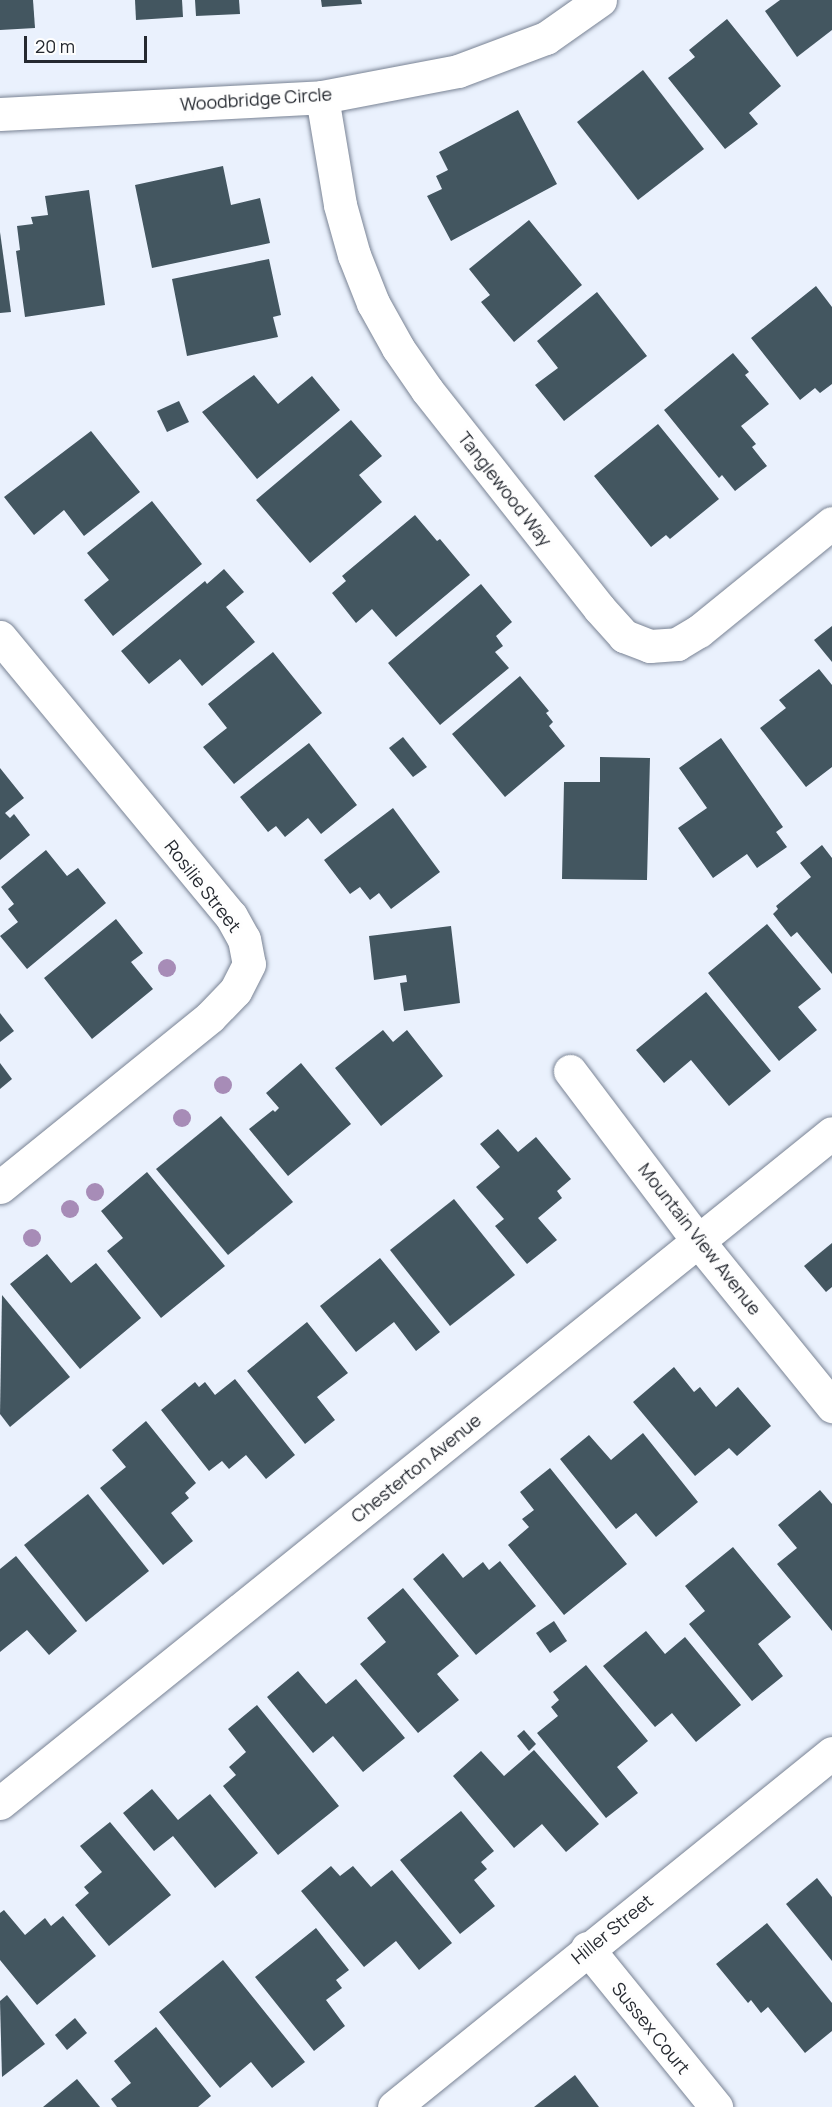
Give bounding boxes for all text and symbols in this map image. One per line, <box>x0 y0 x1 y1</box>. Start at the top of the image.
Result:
scale bar <box>27 24 150 62</box>
text: 20 m <box>35 34 75 58</box>
street label: Woodbridge Circle <box>179 83 333 115</box>
street label: Tanglewood Way <box>454 428 556 550</box>
street label: Rosilie Street <box>160 836 246 936</box>
street label: Mountain View Avenue <box>634 1159 766 1319</box>
street label: Chesterton Avenue <box>347 1409 485 1527</box>
street label: Hiller Street <box>567 1890 657 1968</box>
street label: Sussex Court <box>607 1978 695 2078</box>

